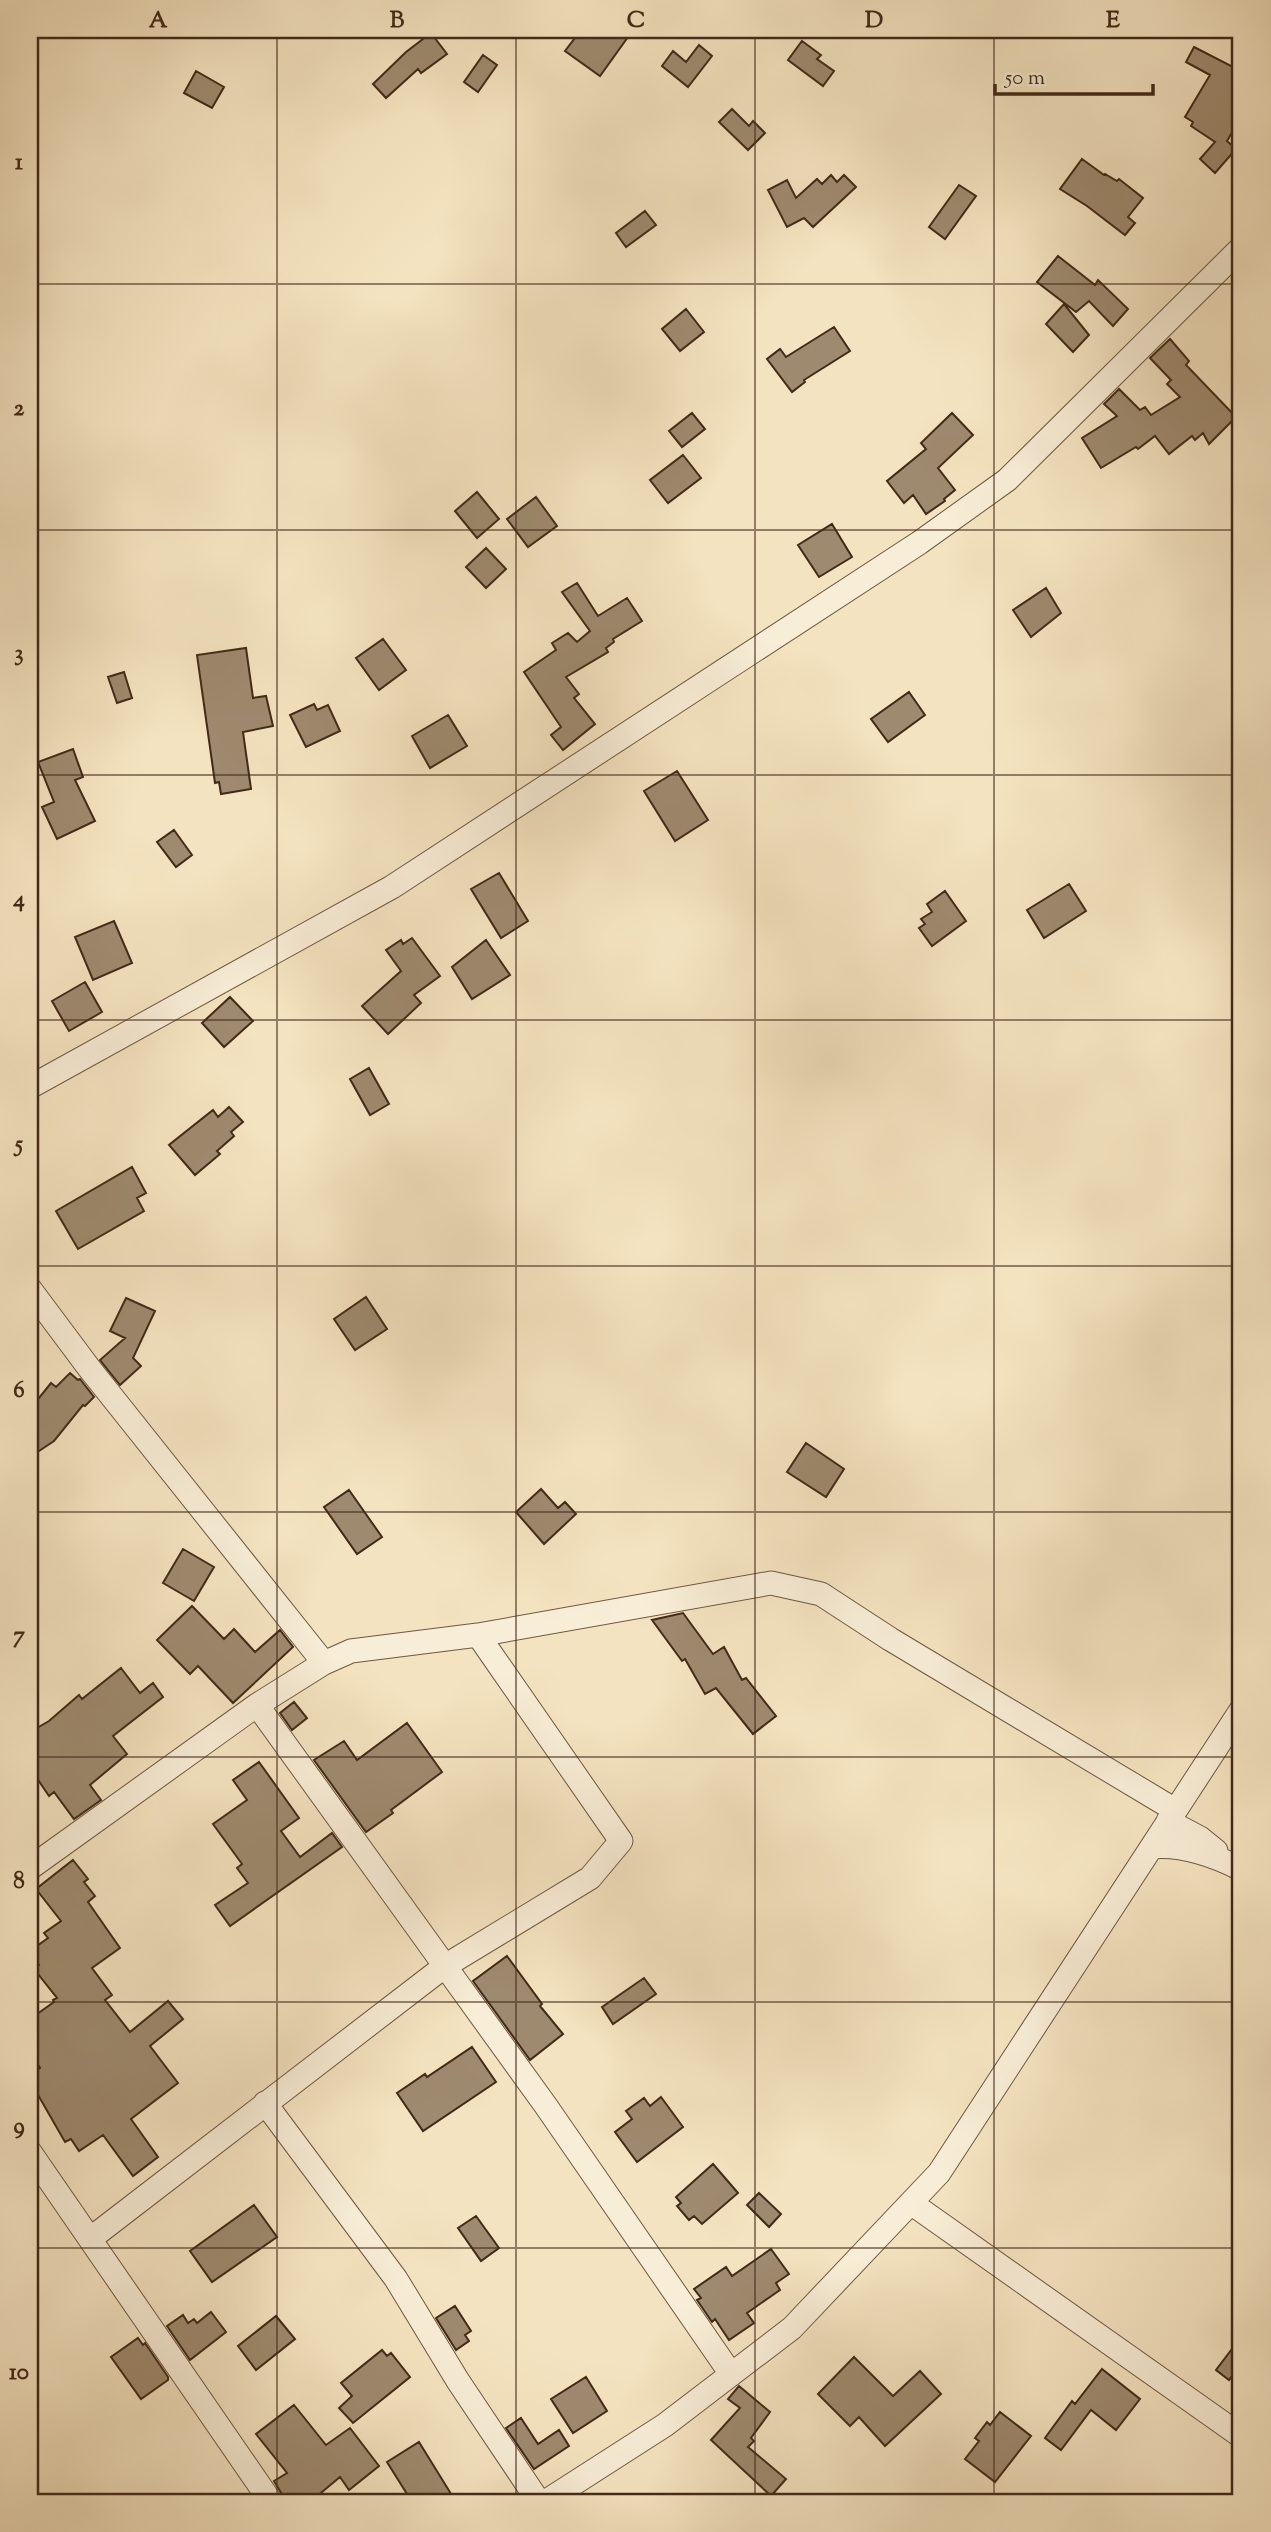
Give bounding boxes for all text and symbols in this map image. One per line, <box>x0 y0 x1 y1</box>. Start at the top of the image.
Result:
text: A <box>149 5 168 38</box>
text: B <box>390 5 405 38</box>
text: C <box>627 5 645 38</box>
text: D <box>865 5 883 38</box>
text: E <box>1106 5 1120 38</box>
scale bar <box>995 52 1152 96</box>
text: 50 m <box>1004 64 1045 94</box>
text: 1 <box>15 147 23 180</box>
text: 2 <box>14 393 25 426</box>
text: 3 <box>14 638 24 671</box>
text: 4 <box>12 884 25 917</box>
text: 5 <box>13 1129 23 1162</box>
text: 6 <box>13 1375 25 1408</box>
text: 7 <box>13 1620 25 1653</box>
text: 8 <box>13 1866 25 1899</box>
text: 9 <box>13 2111 25 2144</box>
text: 10 <box>9 2357 29 2390</box>

